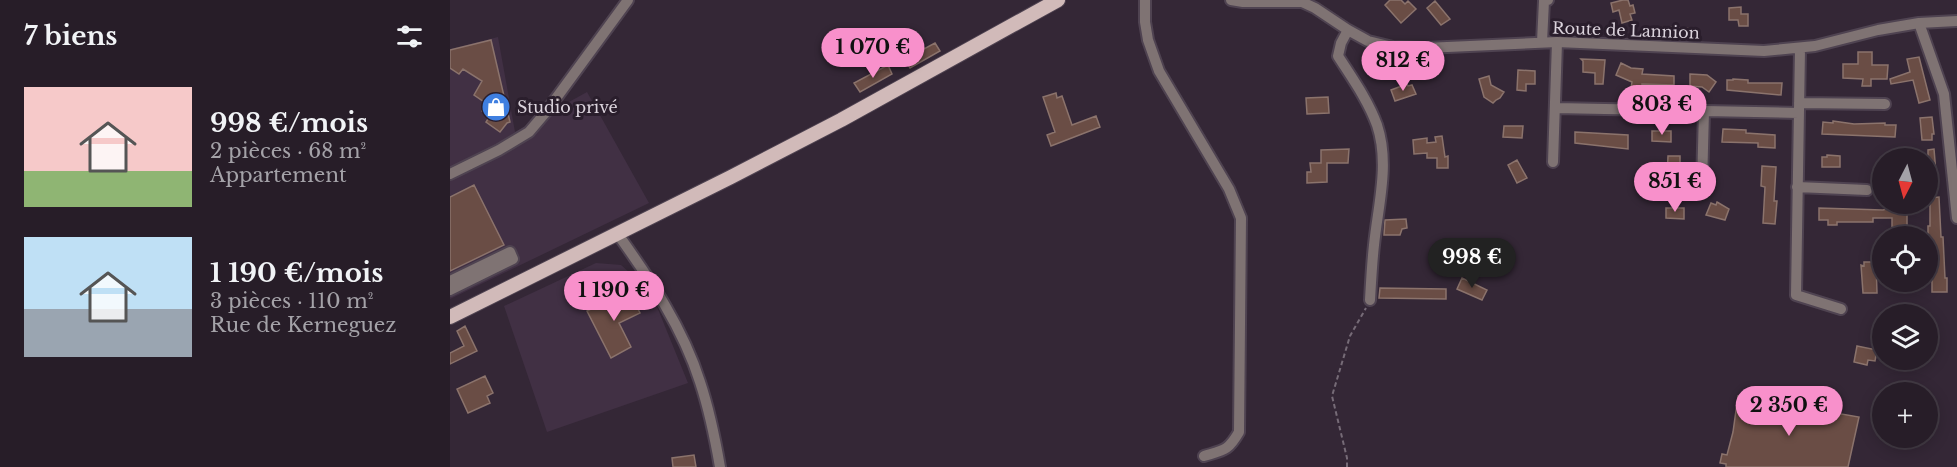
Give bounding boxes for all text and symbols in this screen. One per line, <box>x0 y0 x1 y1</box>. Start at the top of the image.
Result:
street label: Route de Lannion <box>1552 17 1700 43</box>
text: 7 biens <box>24 20 117 52</box>
icon: filters <box>393 20 426 53</box>
pin: 1 070 € <box>818 28 928 79</box>
text: 1 070 € <box>835 35 911 59</box>
pin: 812 € <box>1361 41 1445 92</box>
text: 812 € <box>1376 48 1431 72</box>
pin: 803 € <box>1620 85 1704 136</box>
shop icon: Studio privé <box>480 91 512 123</box>
text: 803 € <box>1631 92 1693 116</box>
place label: Studio privé <box>517 97 618 117</box>
text: 998 €/mois <box>210 107 368 139</box>
icon: home <box>72 111 144 183</box>
text: 2 pièces · 68 m² <box>210 139 366 163</box>
north arrow <box>1872 148 1938 214</box>
map controls <box>1872 148 1938 448</box>
pin: 851 € <box>1633 162 1717 213</box>
text: Appartement <box>210 163 347 187</box>
text: 851 € <box>1648 169 1702 193</box>
button: locate <box>1872 226 1938 292</box>
pin: 998 € <box>1430 238 1514 289</box>
text: 998 € <box>1442 245 1502 269</box>
text: 1 190 €/mois <box>210 257 383 289</box>
icon: home <box>72 261 144 333</box>
pin: 1 190 € <box>559 271 669 322</box>
text: 1 190 € <box>578 278 650 302</box>
text: 3 pièces · 110 m² <box>210 289 373 313</box>
button: layers <box>1872 304 1938 370</box>
text: Rue de Kerneguez <box>210 313 396 337</box>
button: + <box>1872 382 1938 448</box>
pin: 2 350 € <box>1734 386 1844 437</box>
text: 2 350 € <box>1750 393 1828 417</box>

